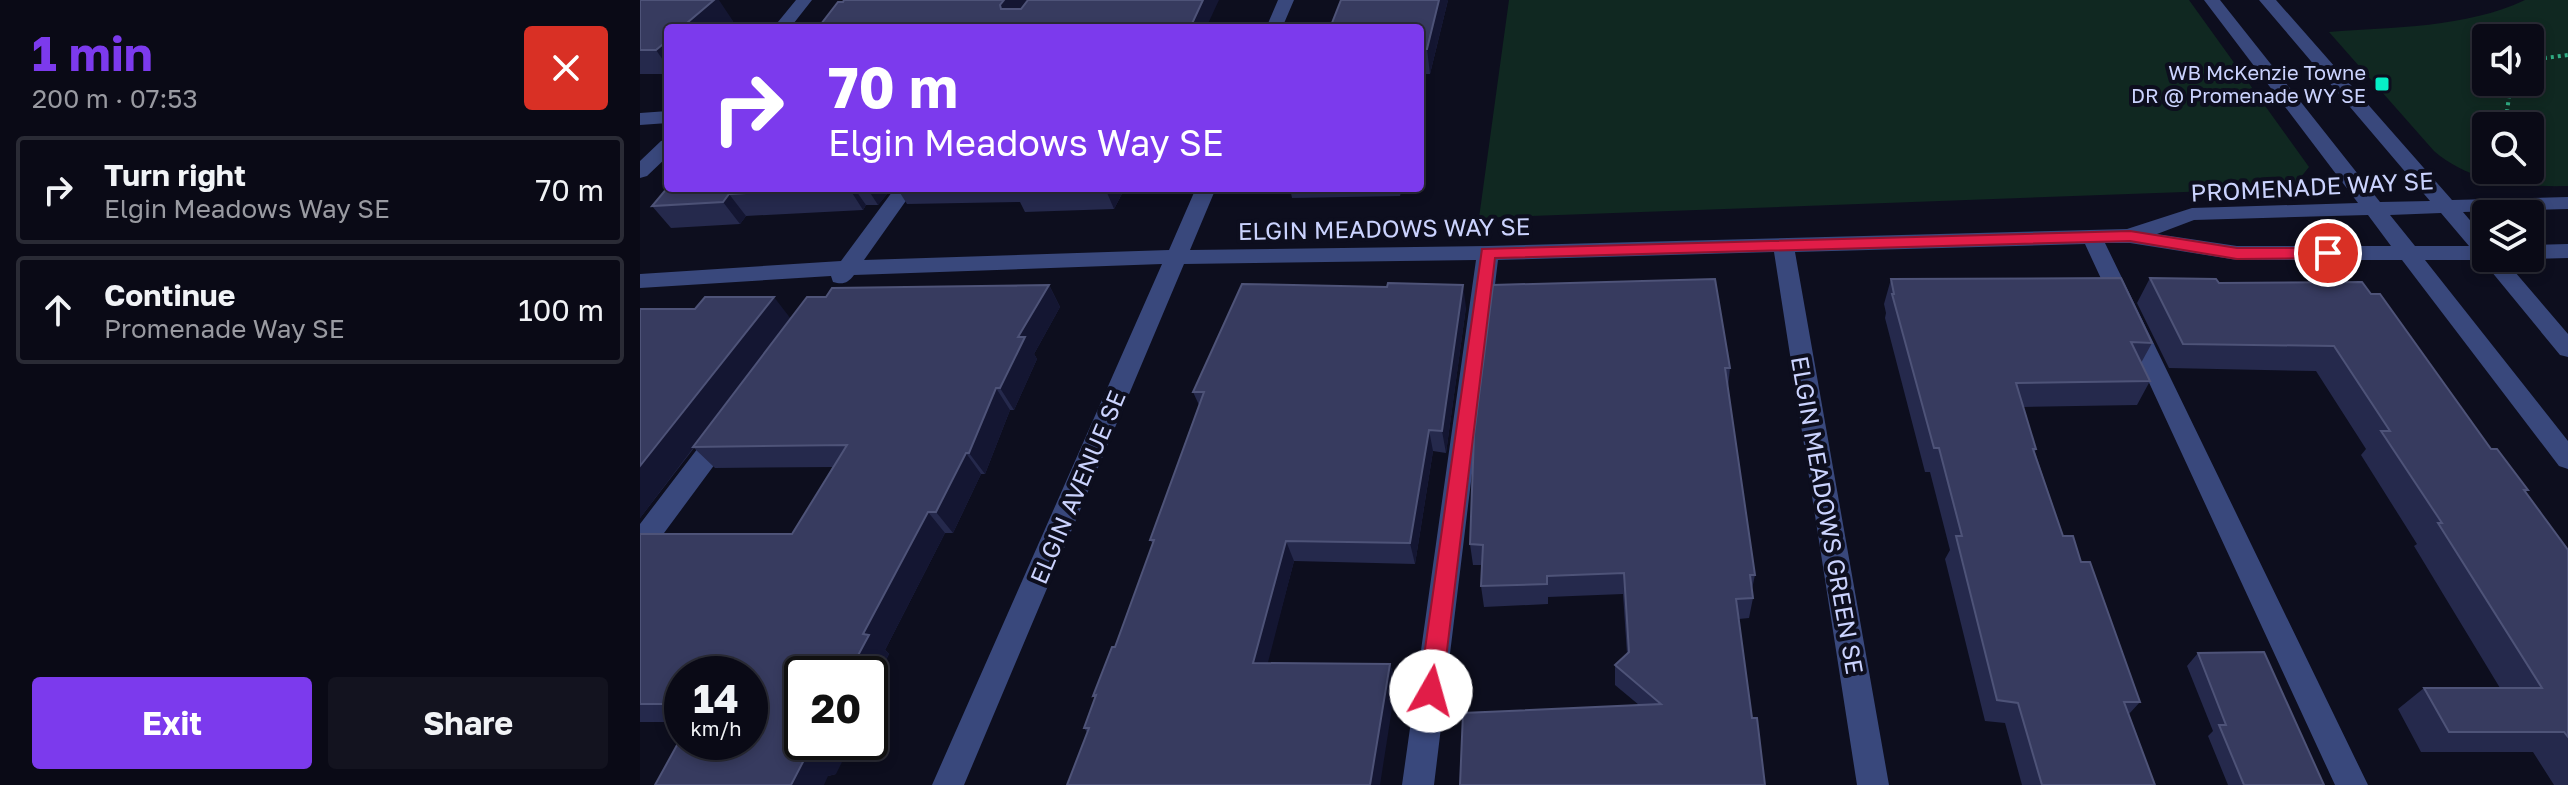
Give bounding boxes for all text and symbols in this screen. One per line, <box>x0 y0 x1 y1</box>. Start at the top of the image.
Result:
text: 1 min <box>32 24 153 82</box>
map controls <box>2472 24 2544 272</box>
button: sound <box>2472 24 2544 96</box>
button: close <box>524 26 608 110</box>
text: 70 m <box>828 53 958 120</box>
icon: right <box>696 56 800 160</box>
place label: WB McKenzie Towne DR @ Promenade WY SE <box>2131 60 2366 107</box>
marker: WB McKenzie Towne DR @ Promenade WY SE <box>2373 75 2391 93</box>
text: 200 m · 07:53 <box>32 83 198 114</box>
button: search <box>2472 112 2544 184</box>
text: Elgin Meadows Way SE <box>828 121 1224 164</box>
text: Turn right <box>104 157 246 193</box>
street label: PROMENADE WAY SE <box>2190 165 2434 207</box>
icon: right <box>36 168 80 212</box>
text: 70 m <box>535 172 604 208</box>
text: Elgin Meadows Way SE <box>104 193 390 224</box>
button: layers <box>2472 200 2544 272</box>
street label: ELGIN MEADOWS WAY SE <box>1237 211 1531 245</box>
pin <box>2294 219 2362 287</box>
icon: arrive <box>2306 231 2350 275</box>
text: Continue <box>104 277 235 313</box>
icon: ahead <box>36 288 80 332</box>
text: 100 m <box>518 292 604 328</box>
text: Promenade Way SE <box>104 313 345 344</box>
street label: ELGIN MEADOWS GREEN SE <box>1786 354 1870 676</box>
street label: ELGIN AVENUE SE <box>1023 386 1131 588</box>
position arrow <box>1389 649 1473 733</box>
speed limit sign: 20 <box>784 656 888 760</box>
text: 14 <box>693 674 739 722</box>
button: Exit <box>32 677 312 769</box>
button: Share <box>328 677 608 769</box>
text: km/h <box>691 716 741 740</box>

